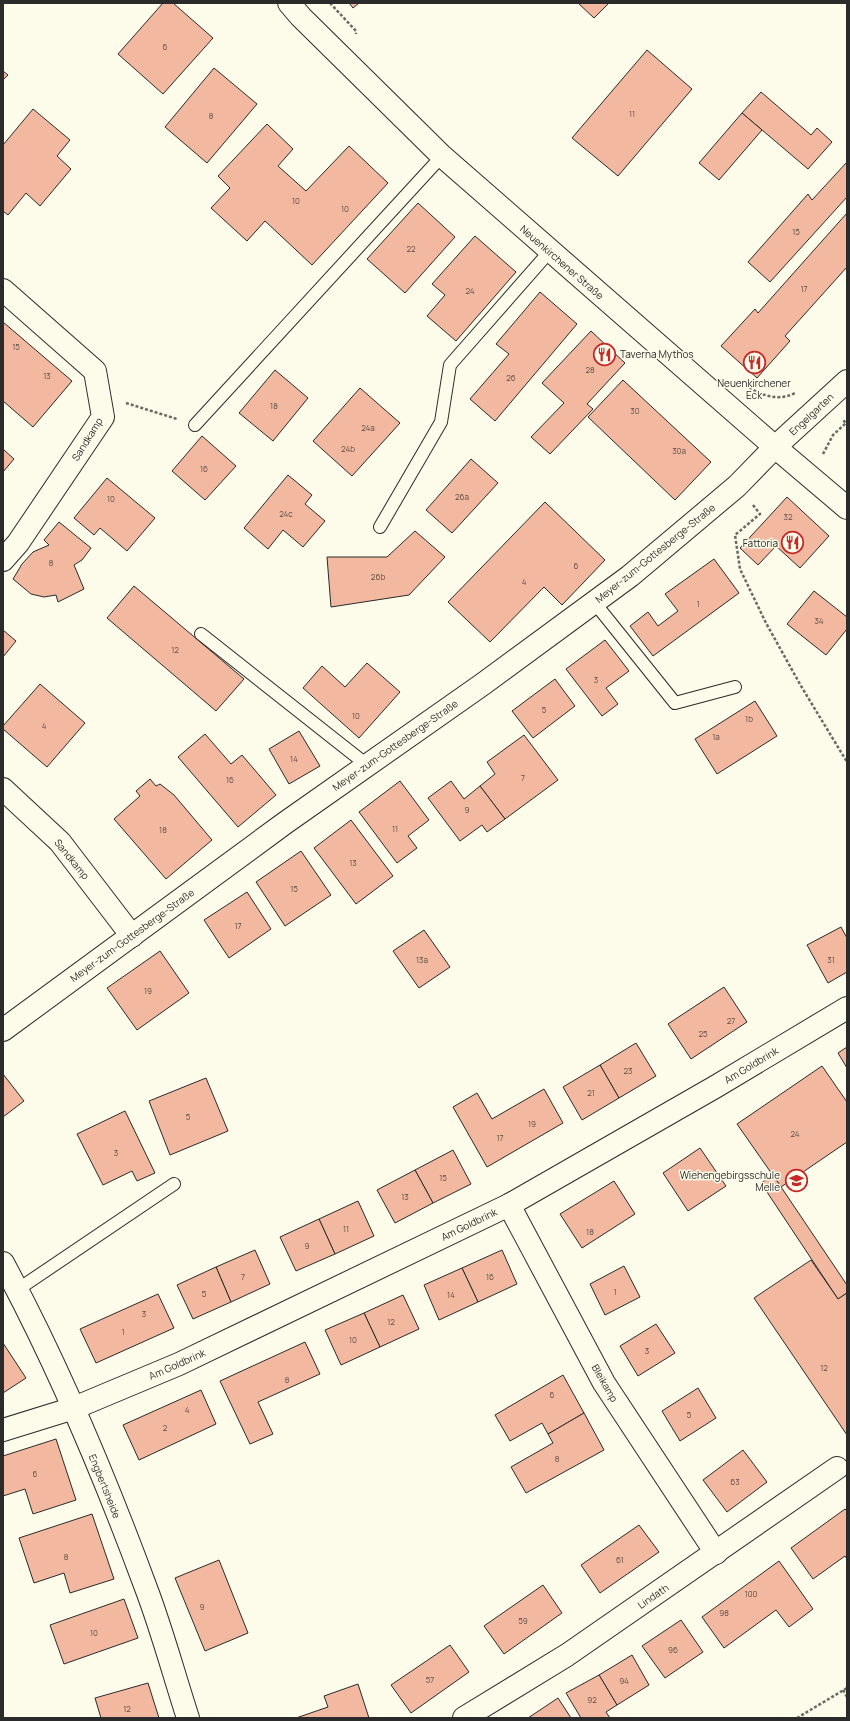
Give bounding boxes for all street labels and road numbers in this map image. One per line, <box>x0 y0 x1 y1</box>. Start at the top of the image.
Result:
street label: Neuenkirchener Straße <box>517 222 607 302</box>
street label: Engelgarten <box>786 390 836 438</box>
street label: Sandkamp <box>68 415 106 463</box>
street label: Meyer-zum-Gottesberge-Straße <box>592 500 718 606</box>
street label: Meyer-zum-Gottesberge-Straße <box>329 696 461 794</box>
street label: Sandkamp <box>51 836 93 882</box>
street label: Meyer-zum-Gottesberge-Straße <box>67 885 197 985</box>
street label: Am Goldbrink <box>721 1043 782 1087</box>
street label: Am Goldbrink <box>439 1204 500 1244</box>
street label: Am Goldbrink <box>146 1345 209 1383</box>
street label: Bleikamp <box>589 1362 621 1405</box>
street label: Engbertsheide <box>86 1452 124 1520</box>
street label: Lindath <box>635 1580 671 1612</box>

